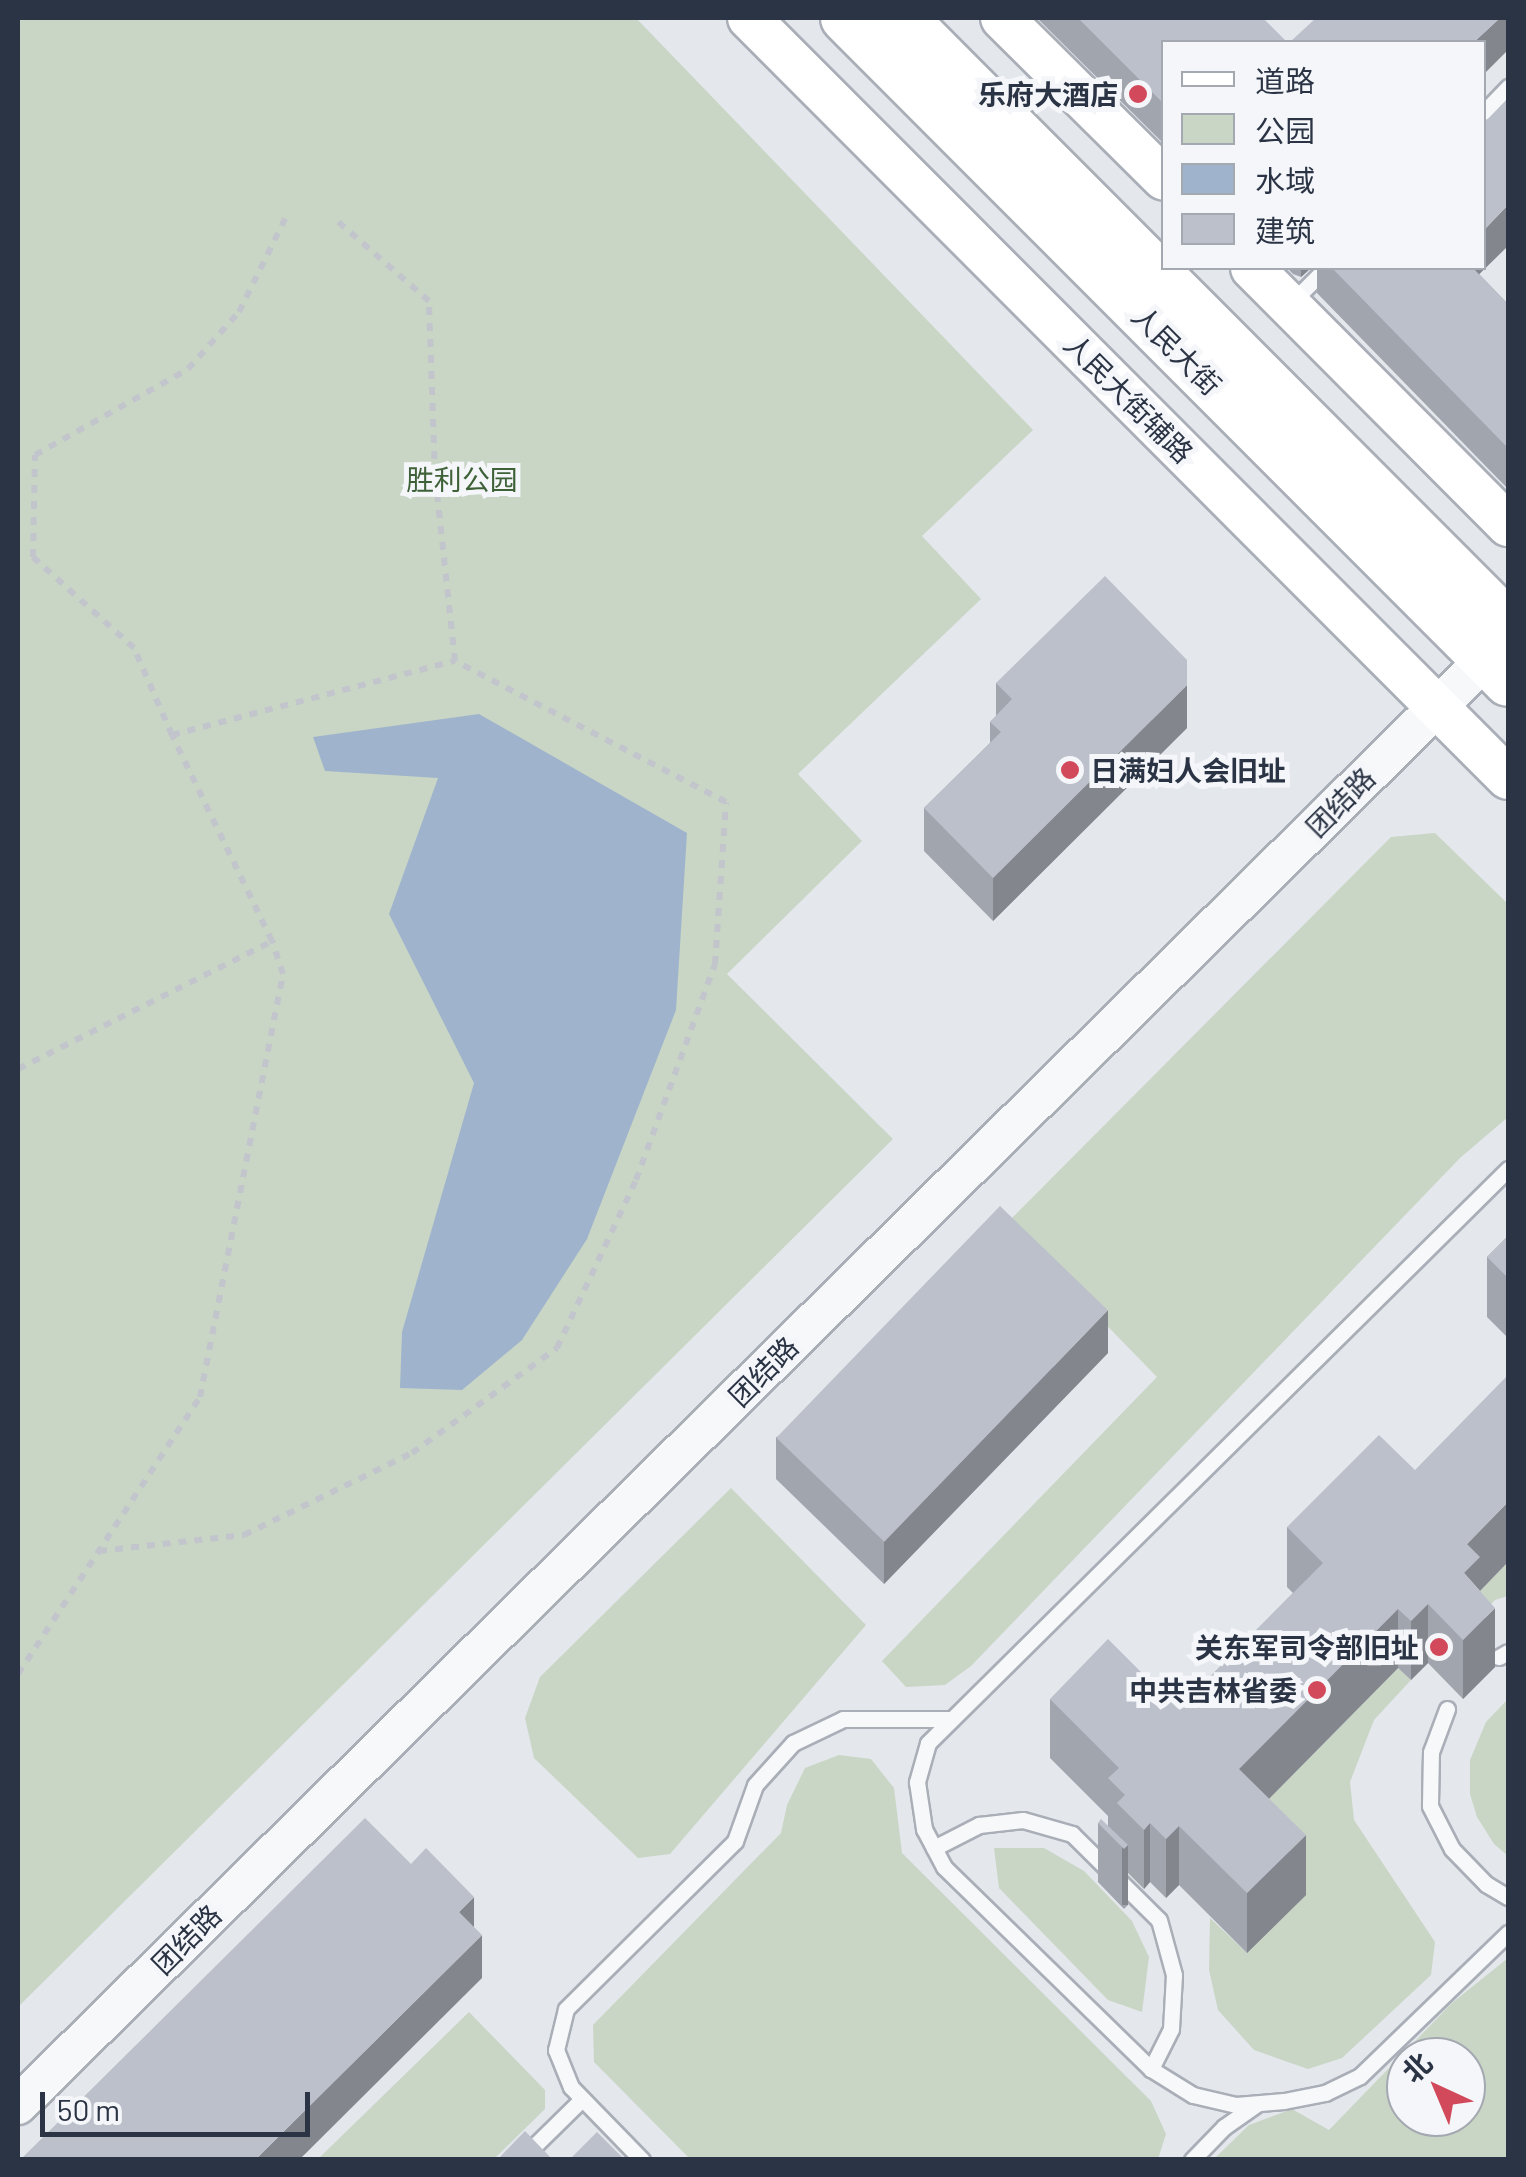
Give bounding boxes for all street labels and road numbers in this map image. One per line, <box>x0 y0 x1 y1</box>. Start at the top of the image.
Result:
street label: 人民大街 <box>1126 299 1228 401</box>
street label: 人民大街辅路 <box>1058 327 1200 469</box>
street label: 团结路 <box>1298 760 1382 844</box>
street label: 团结路 <box>721 1329 805 1413</box>
street label: 团结路 <box>144 1897 228 1981</box>

